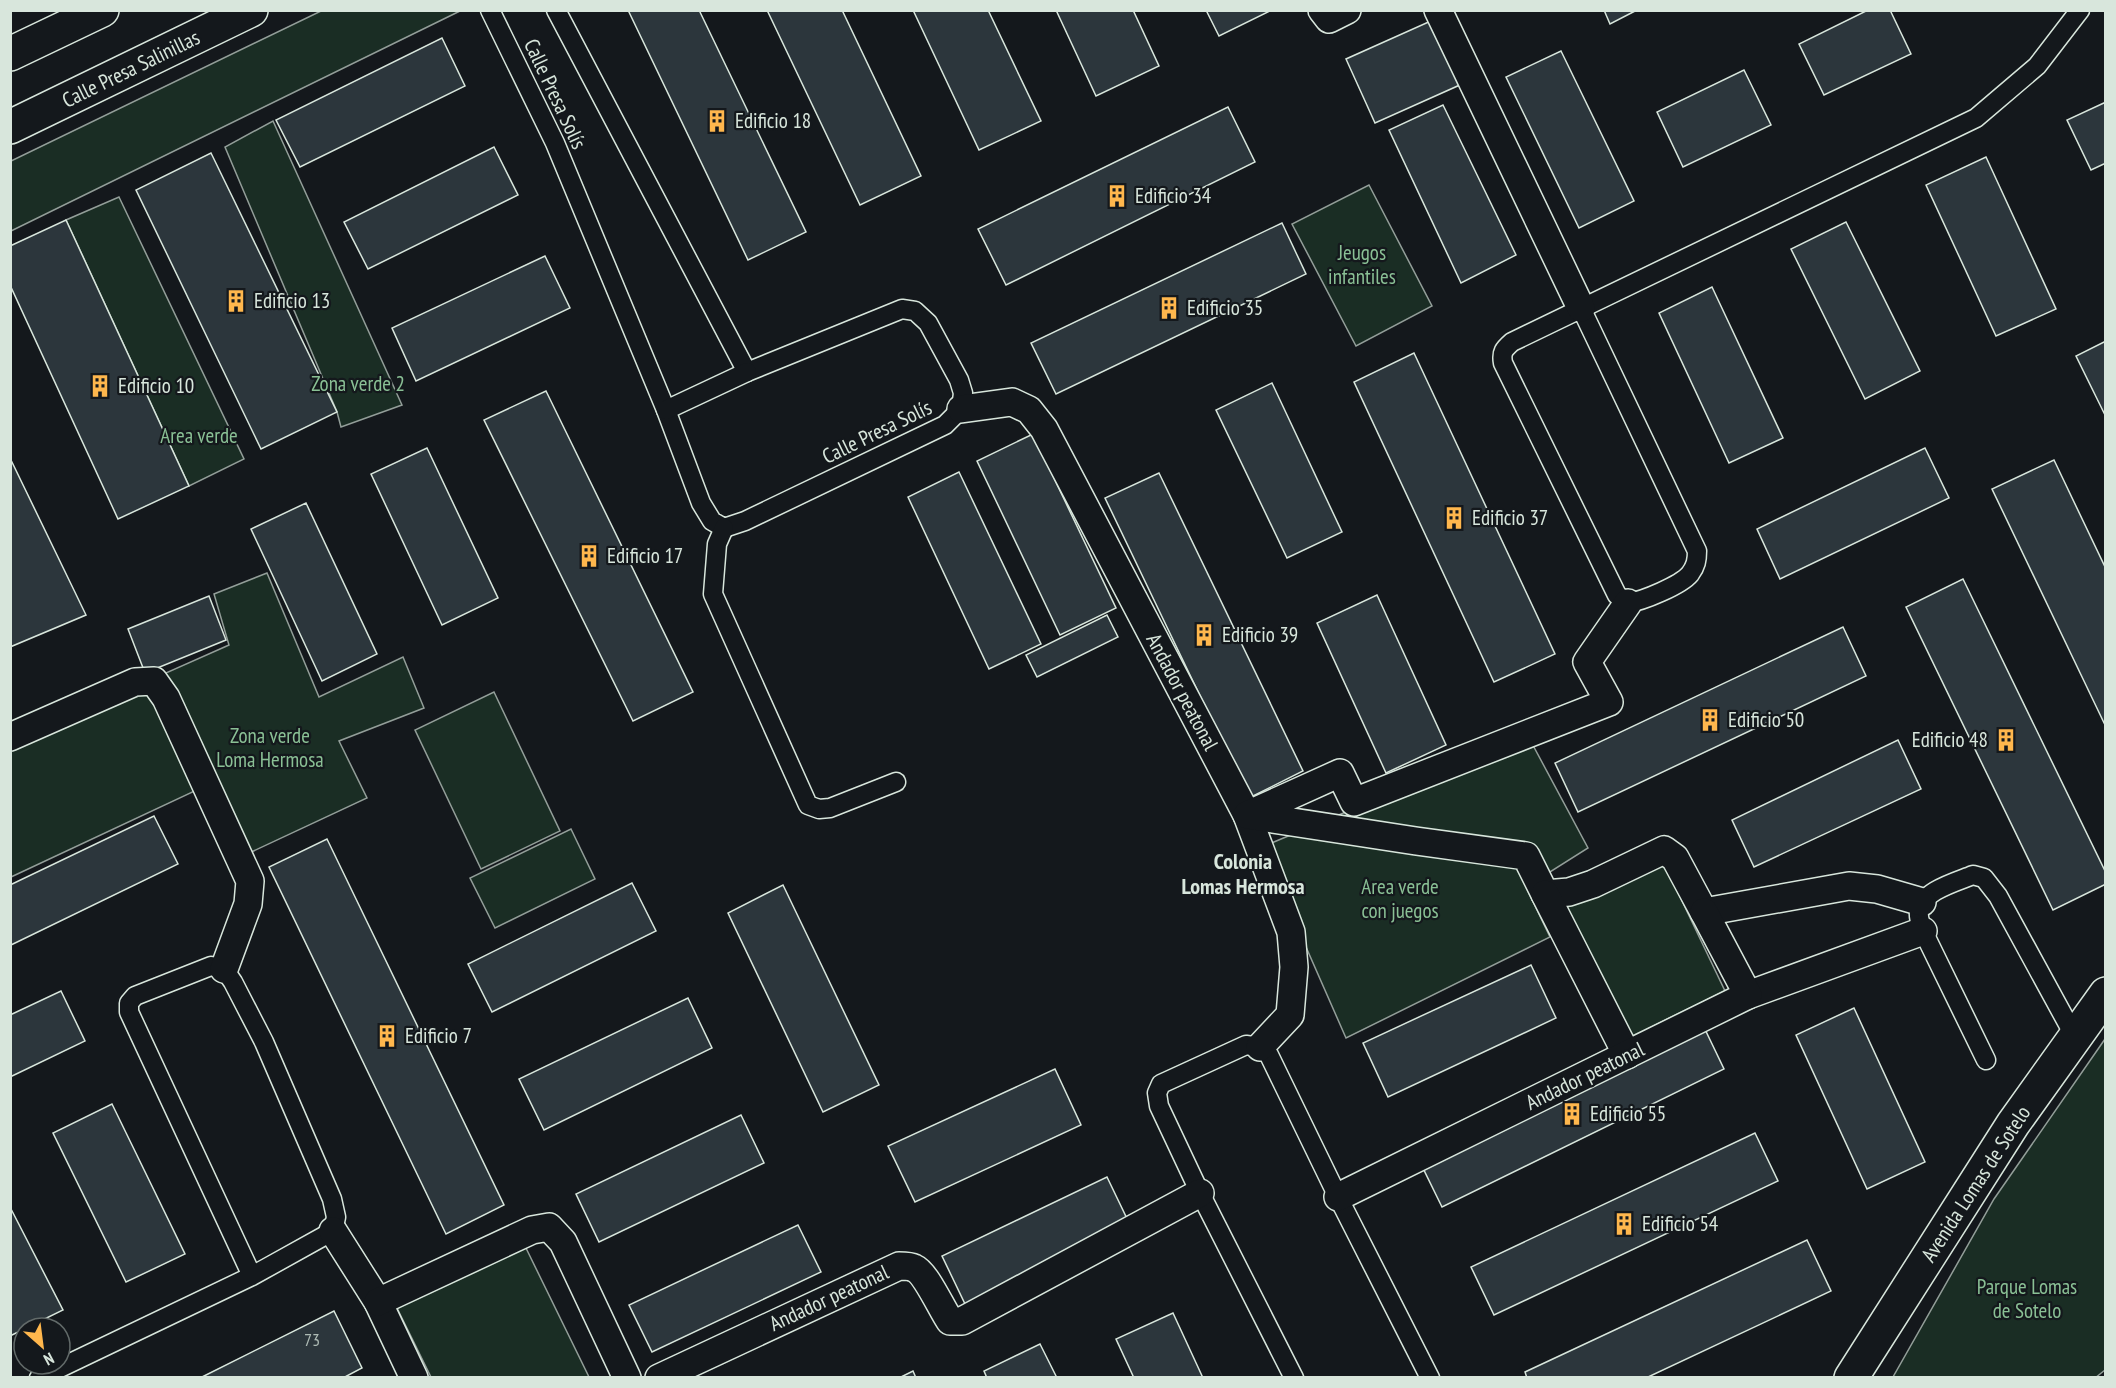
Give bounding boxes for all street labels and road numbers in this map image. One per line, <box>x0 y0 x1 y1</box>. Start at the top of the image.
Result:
street label: Calle Presa Salinillas <box>58 24 204 114</box>
street label: Calle Presa Solís <box>518 34 593 153</box>
street label: Calle Presa Solís <box>818 393 936 470</box>
street label: Andador peatonal <box>1140 629 1225 755</box>
street label: Andador peatonal <box>1521 1035 1649 1116</box>
street label: Avenida Lomas de Sotelo <box>1915 1101 2036 1267</box>
street label: Andador peatonal <box>765 1258 893 1337</box>

